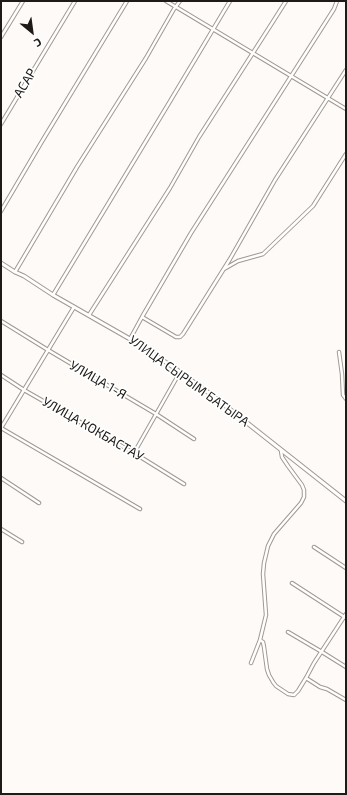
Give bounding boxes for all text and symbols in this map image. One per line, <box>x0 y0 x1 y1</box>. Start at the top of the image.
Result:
north arrow <box>12 12 52 52</box>
text: С <box>32 36 44 50</box>
street label: АСАР <box>10 66 40 100</box>
street label: УЛИЦА СЫРЫМ БАТЫРА <box>126 332 252 430</box>
street label: УЛИЦА 1-Я <box>67 357 129 403</box>
street label: УЛИЦА КОКБАСТАУ <box>40 394 146 464</box>

